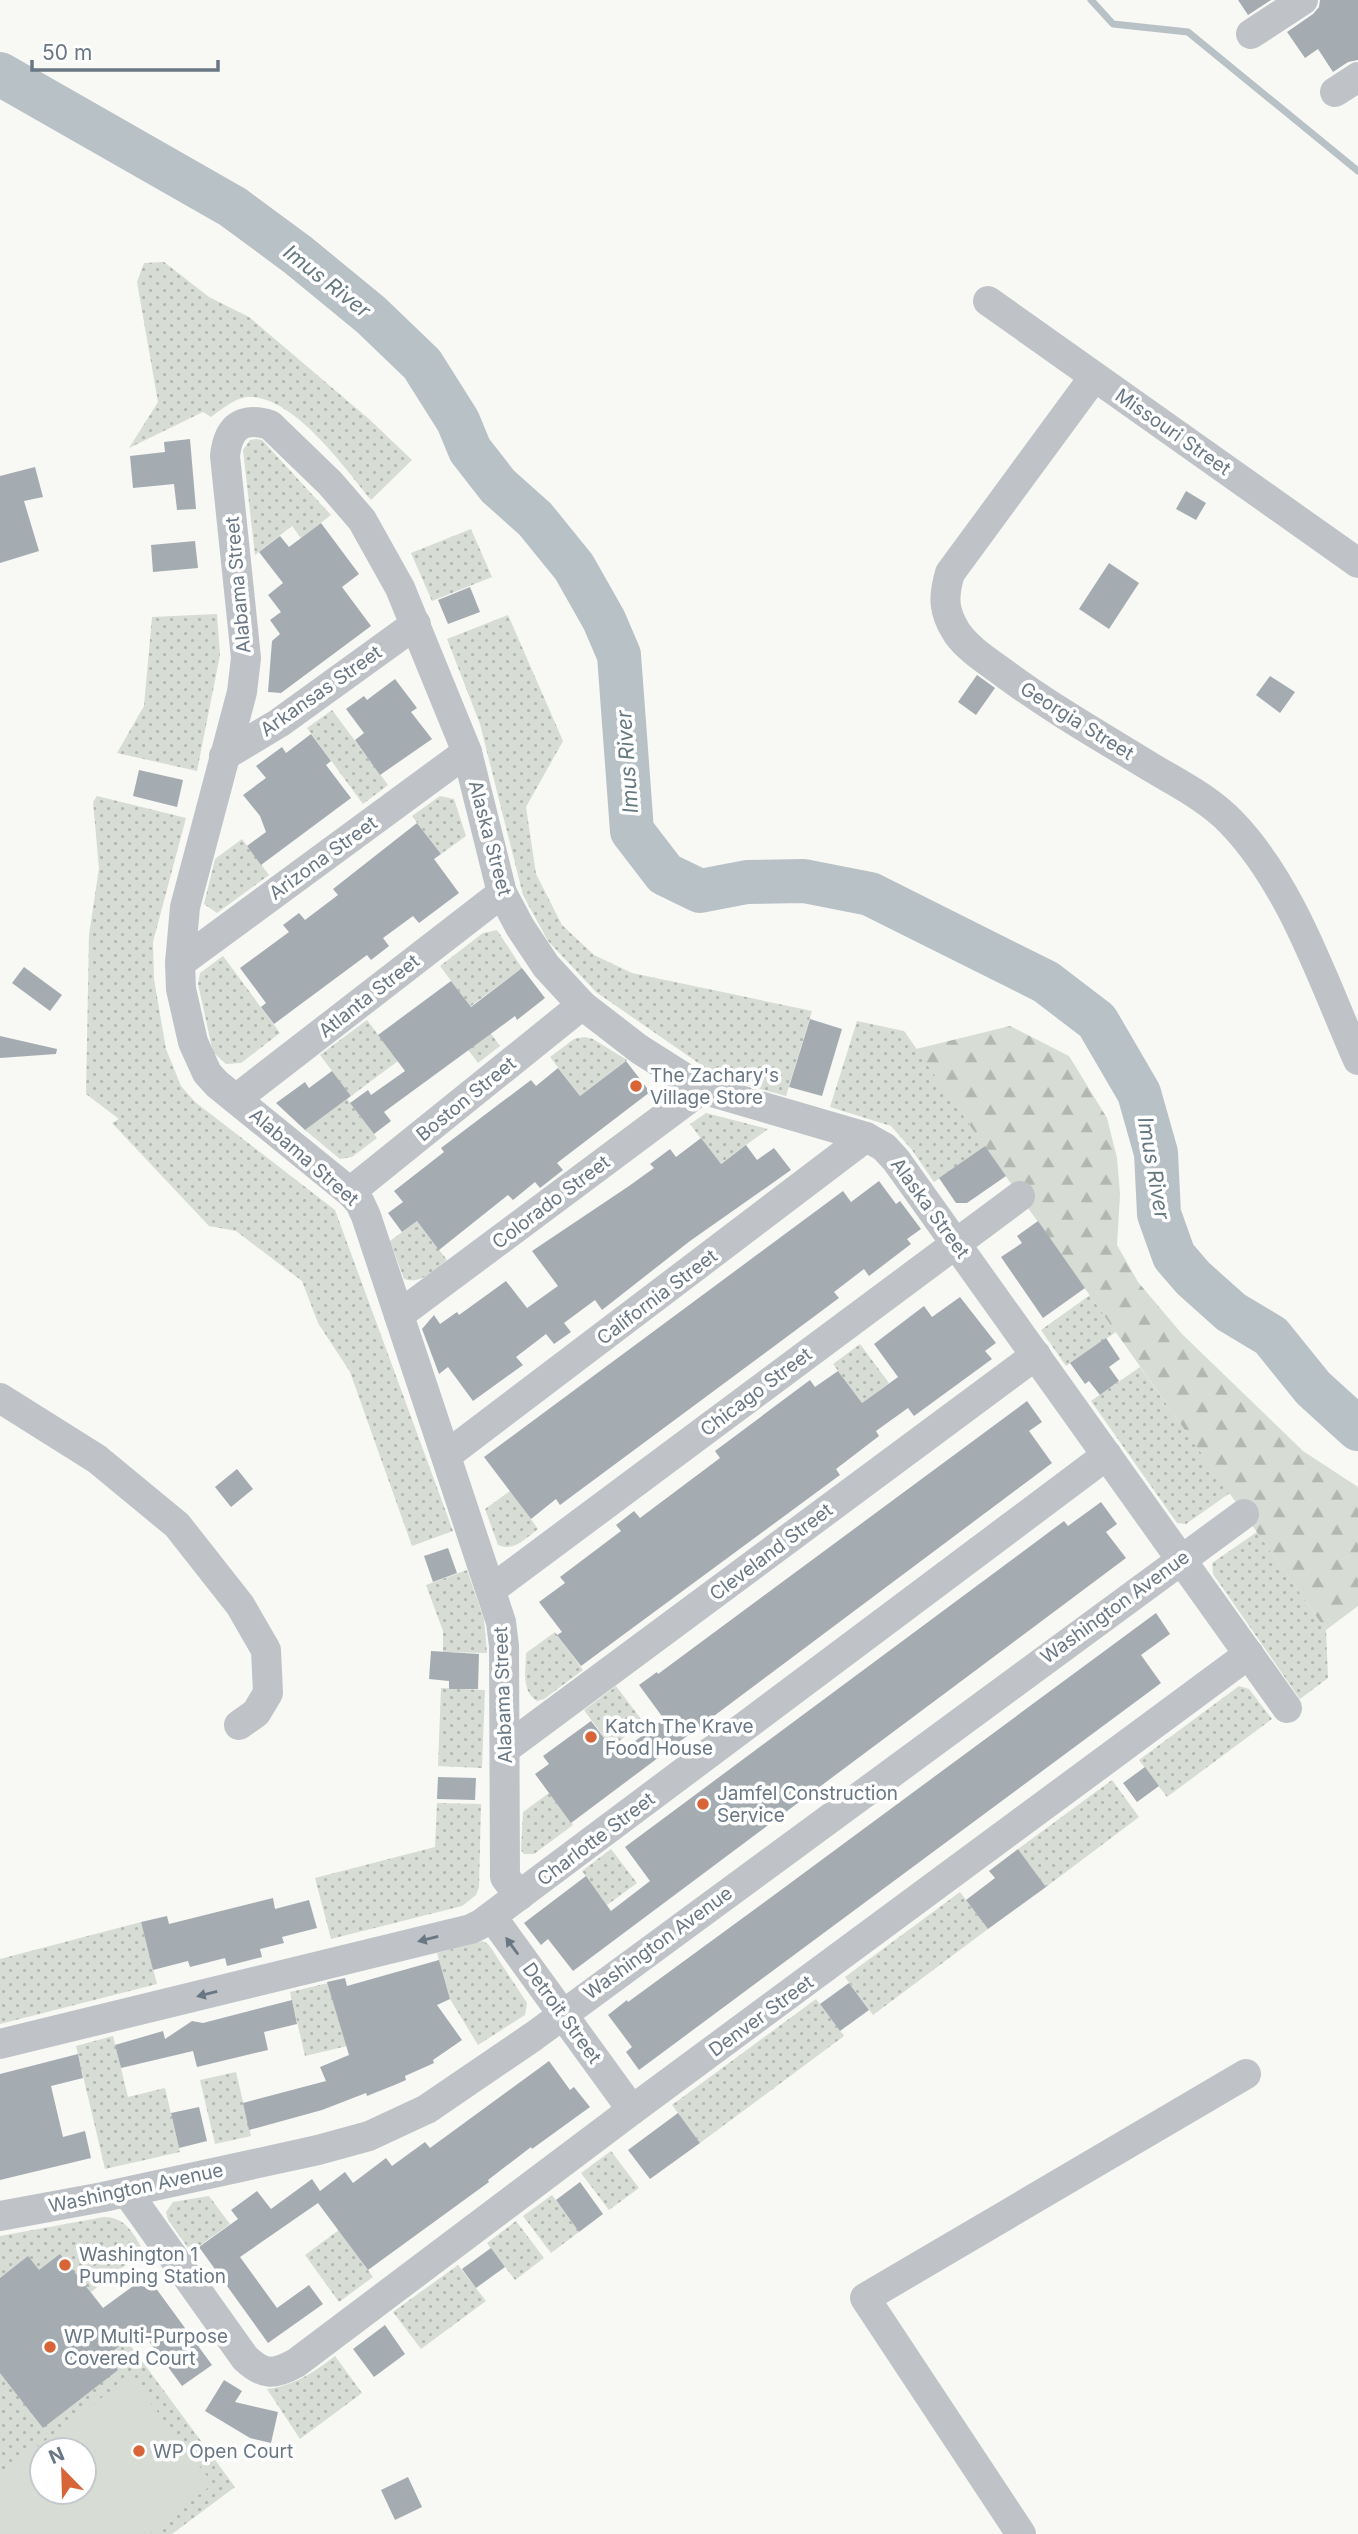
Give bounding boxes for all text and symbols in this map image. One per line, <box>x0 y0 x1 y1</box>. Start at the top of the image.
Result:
scale bar <box>32 28 217 72</box>
text: 50 m <box>42 40 92 65</box>
water label: Imus River <box>279 239 376 323</box>
street label: Missouri Street <box>1111 384 1235 480</box>
street label: Alabama Street <box>221 516 255 654</box>
street label: Arkansas Street <box>256 641 386 741</box>
street label: Georgia Street <box>1016 677 1138 765</box>
water label: Imus River <box>611 708 643 814</box>
street label: Alaska Street <box>464 778 516 898</box>
street label: Arizona Street <box>265 811 381 905</box>
street label: Atlanta Street <box>314 950 424 1042</box>
street label: Boston Street <box>412 1052 520 1146</box>
place label: The Zachary's Village Store <box>650 1064 779 1109</box>
marker: The Zachary's Village Store <box>628 1078 644 1094</box>
street label: Alabama Street <box>245 1103 363 1211</box>
water label: Imus River <box>1133 1115 1175 1222</box>
street label: Colorado Street <box>488 1150 614 1254</box>
street label: Alaska Street <box>886 1153 974 1263</box>
street label: California Street <box>592 1244 722 1350</box>
street label: Chicago Street <box>696 1343 816 1441</box>
street label: Cleveland Street <box>705 1498 837 1606</box>
street label: Washington Avenue <box>1036 1545 1194 1669</box>
street label: Alabama Street <box>489 1626 517 1764</box>
place label: Katch The Krave Food House <box>605 1715 754 1760</box>
marker: Katch The Krave Food House <box>583 1729 599 1745</box>
place label: Jamfel Construction Service <box>717 1782 898 1827</box>
street label: Charlotte Street <box>533 1787 659 1891</box>
marker: Jamfel Construction Service <box>695 1796 711 1812</box>
street label: Washington Avenue <box>579 1881 737 2005</box>
one-way arrow <box>417 1934 439 1945</box>
one-way arrow <box>506 1937 520 1955</box>
street label: Detroit Street <box>518 1958 606 2068</box>
street label: Denver Street <box>704 1970 818 2062</box>
one-way arrow <box>196 1989 218 2000</box>
street label: Washington Avenue <box>47 2158 225 2218</box>
place label: Washington 1 Pumping Station <box>79 2243 226 2288</box>
marker: Washington 1 Pumping Station <box>57 2257 73 2273</box>
place label: WP Multi-Purpose Covered Court <box>64 2325 228 2370</box>
marker: WP Multi-Purpose Covered Court <box>42 2339 58 2355</box>
north arrow <box>28 2436 98 2506</box>
place label: WP Open Court <box>153 2440 293 2463</box>
text: N <box>45 2442 68 2469</box>
marker: WP Open Court <box>131 2443 147 2459</box>

